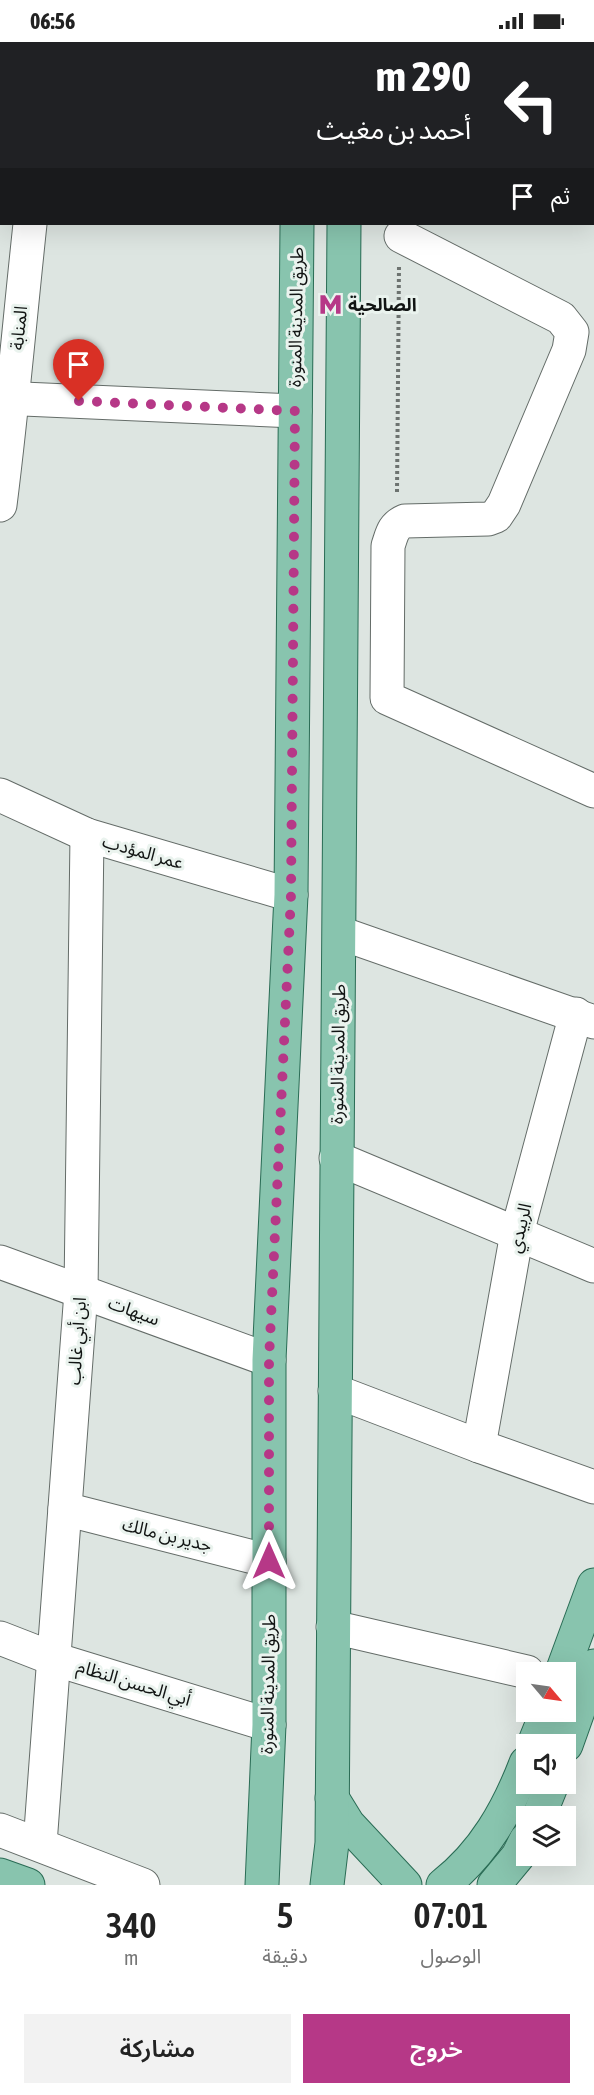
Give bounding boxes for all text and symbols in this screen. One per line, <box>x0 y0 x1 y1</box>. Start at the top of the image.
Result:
text: 06:56 <box>30 8 75 34</box>
text: 290 m <box>376 52 471 100</box>
icon: left <box>492 66 570 144</box>
text: أحمد بن مغيث <box>317 114 471 145</box>
icon: arrive <box>506 180 539 213</box>
text: ثم <box>551 183 570 209</box>
street label: طريق المدينة المنورة <box>284 247 308 387</box>
metro station icon: الصالحية <box>317 292 343 318</box>
place label: الصالحية <box>348 294 417 315</box>
street label: المنابة <box>6 305 31 351</box>
pin <box>53 339 104 401</box>
icon: arrive <box>62 348 95 381</box>
street label: عمر المؤدب <box>100 830 186 874</box>
street label: طريق المدينة المنورة <box>326 984 350 1124</box>
street label: الربيدي <box>504 1201 539 1256</box>
street label: سيهات <box>106 1292 163 1329</box>
street label: ابن أبي غالب <box>63 1296 93 1386</box>
street label: جدير بن مالك <box>120 1513 214 1557</box>
position arrow <box>237 1529 301 1593</box>
street label: طريق المدينة المنورة <box>256 1614 280 1754</box>
street label: أبي الحسن النظام <box>73 1655 194 1714</box>
north arrow <box>516 1662 576 1722</box>
map controls <box>516 1662 576 1866</box>
button: sound <box>516 1734 576 1794</box>
button: layers <box>516 1806 576 1866</box>
text: 5 <box>277 1894 293 1936</box>
text: 07:01 <box>413 1894 488 1936</box>
text: 340 <box>106 1904 157 1946</box>
text: دقيقة <box>262 1944 308 1967</box>
text: الوصول <box>420 1944 481 1967</box>
text: m <box>124 1946 138 1969</box>
button: مشاركة <box>24 2014 291 2083</box>
button: خروج <box>303 2014 570 2083</box>

